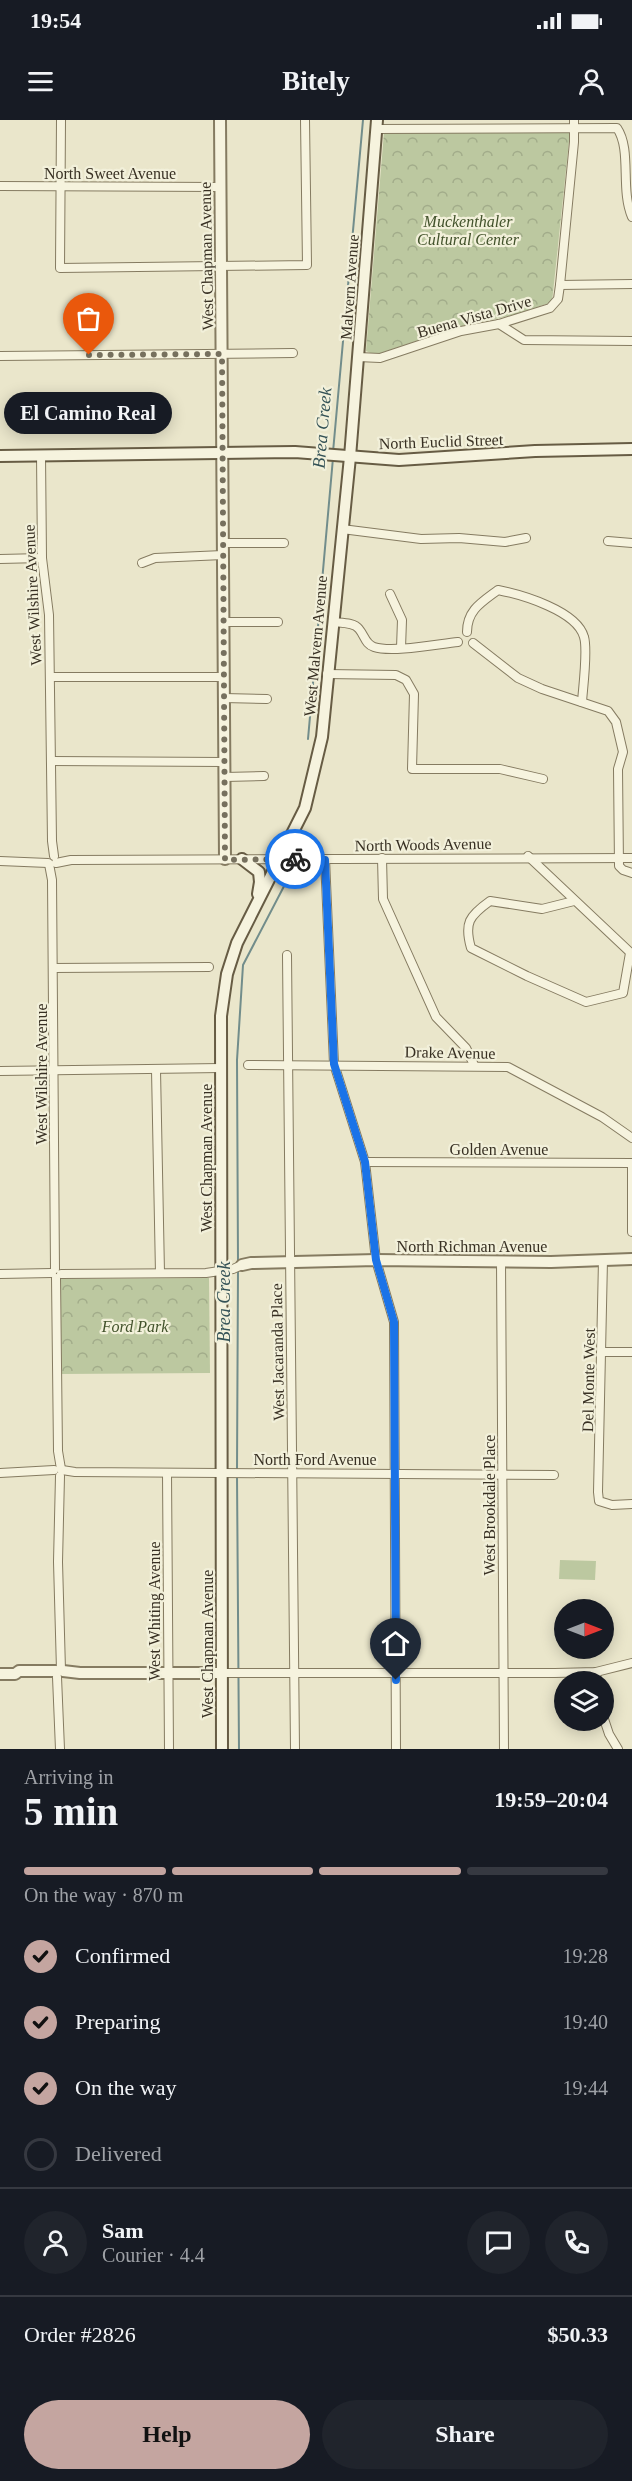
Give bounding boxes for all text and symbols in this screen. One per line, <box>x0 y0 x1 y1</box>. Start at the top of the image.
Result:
text: 19:54 <box>30 8 81 33</box>
icon: menu <box>24 65 57 98</box>
icon: person <box>575 65 608 98</box>
text: Bitely <box>282 66 350 96</box>
street label: North Sweet Avenue <box>44 165 176 182</box>
street label: West Chapman Avenue <box>197 182 217 330</box>
park label: Muckenthaler Cultural Center <box>417 213 520 248</box>
street label: Malvern Avenue <box>337 234 362 340</box>
street label: Buena Vista Drive <box>415 292 533 341</box>
pin <box>63 293 114 355</box>
icon: bag <box>72 302 105 335</box>
water label: Brea Creek <box>309 386 336 469</box>
callout: El Camino Real <box>5 391 173 433</box>
text: El Camino Real <box>20 402 156 424</box>
street label: North Euclid Street <box>379 431 504 452</box>
street label: West Wilshire Avenue <box>20 524 45 666</box>
street label: West Malvern Avenue <box>301 575 330 717</box>
courier <box>265 829 325 889</box>
street label: North Woods Avenue <box>354 835 492 854</box>
icon: bike <box>279 843 312 876</box>
street label: West Wilshire Avenue <box>33 1003 50 1145</box>
street label: Drake Avenue <box>404 1043 496 1062</box>
street label: West Chapman Avenue <box>198 1084 216 1232</box>
street label: Golden Avenue <box>450 1141 548 1158</box>
street label: North Richman Avenue <box>397 1238 547 1255</box>
water label: Brea Creek <box>214 1260 234 1343</box>
street label: West Jacaranda Place <box>268 1283 287 1421</box>
park label: Ford Park <box>101 1318 169 1335</box>
street label: Del Monte West <box>579 1327 598 1432</box>
street label: West Brookdale Place <box>481 1435 498 1575</box>
street label: North Ford Avenue <box>253 1451 377 1468</box>
street label: West Whiting Avenue <box>146 1541 164 1681</box>
street label: West Chapman Avenue <box>199 1570 217 1718</box>
north arrow <box>554 1599 614 1659</box>
map controls <box>554 1599 614 1731</box>
pin <box>370 1618 421 1680</box>
icon: home <box>379 1627 412 1660</box>
button: layers <box>554 1671 614 1731</box>
text: Arriving in <box>24 1766 113 1788</box>
text: 19:59–20:04 <box>494 1787 608 1812</box>
text: 5 min <box>24 1790 118 1833</box>
text: On the way · 870 m <box>24 1884 183 1906</box>
icon: check <box>24 1940 57 1973</box>
text: Confirmed <box>75 1943 170 1968</box>
text: 19:28 <box>562 1945 608 1967</box>
icon: check <box>24 2006 57 2039</box>
text: Preparing <box>75 2009 161 2034</box>
text: 19:40 <box>562 2011 608 2033</box>
icon: check <box>24 2072 57 2105</box>
text: On the way <box>75 2075 176 2100</box>
text: 19:44 <box>562 2077 608 2099</box>
text: Delivered <box>75 2141 162 2166</box>
button: person <box>24 2211 87 2274</box>
button: chat <box>467 2211 530 2274</box>
button: phone <box>545 2211 608 2274</box>
text: Sam <box>102 2218 144 2243</box>
text: Courier · 4.4 <box>102 2244 205 2266</box>
text: Order #2826 <box>24 2322 136 2347</box>
text: $50.33 <box>548 2322 608 2347</box>
button: Help <box>24 2400 310 2469</box>
button: Share <box>322 2400 608 2469</box>

